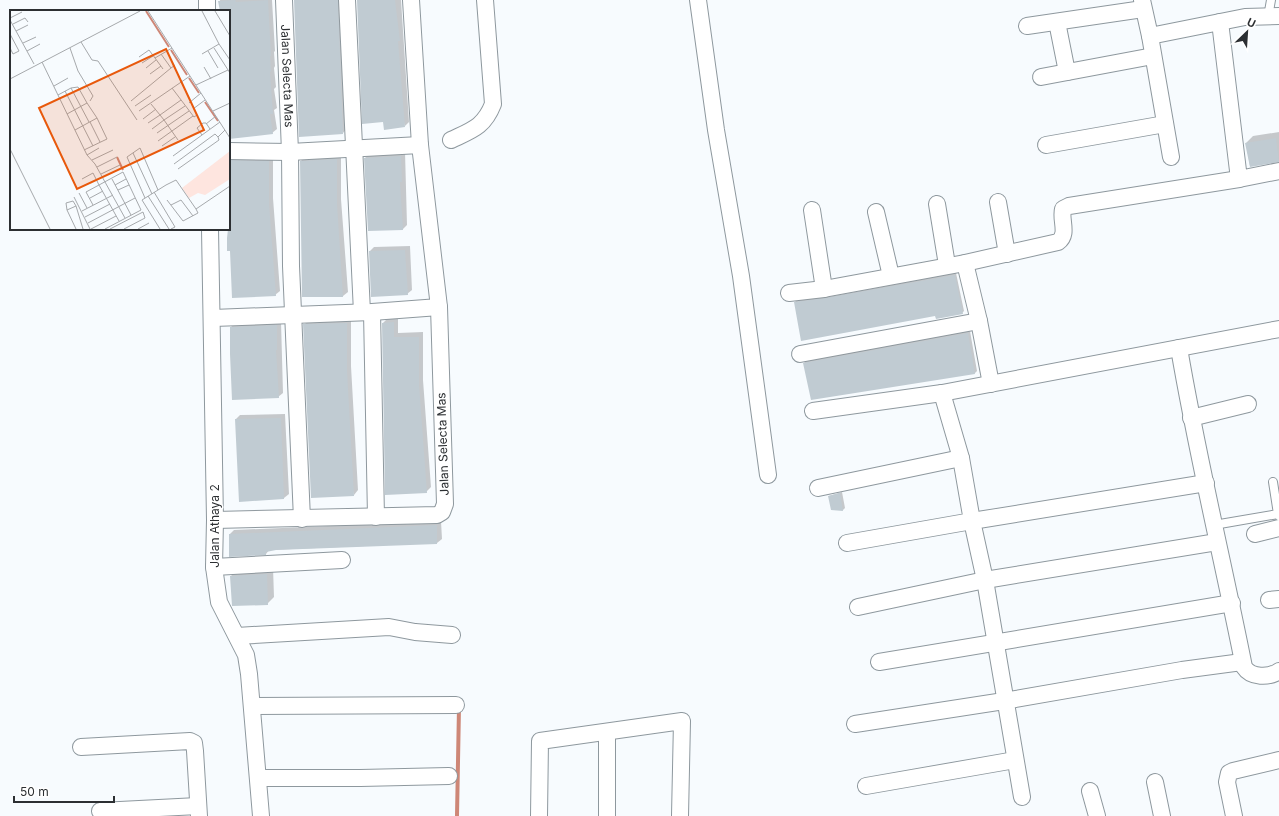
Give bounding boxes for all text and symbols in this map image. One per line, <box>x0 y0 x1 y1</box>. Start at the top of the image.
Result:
inset map <box>10 10 230 230</box>
north arrow <box>1227 12 1267 52</box>
text: U <box>1245 15 1258 31</box>
street label: Jalan Selecta Mas <box>278 24 297 128</box>
street label: Jalan Selecta Mas <box>433 392 452 496</box>
street label: Jalan Athaya 2 <box>207 484 222 568</box>
scale bar <box>14 778 114 804</box>
text: 50 m <box>20 784 49 799</box>

